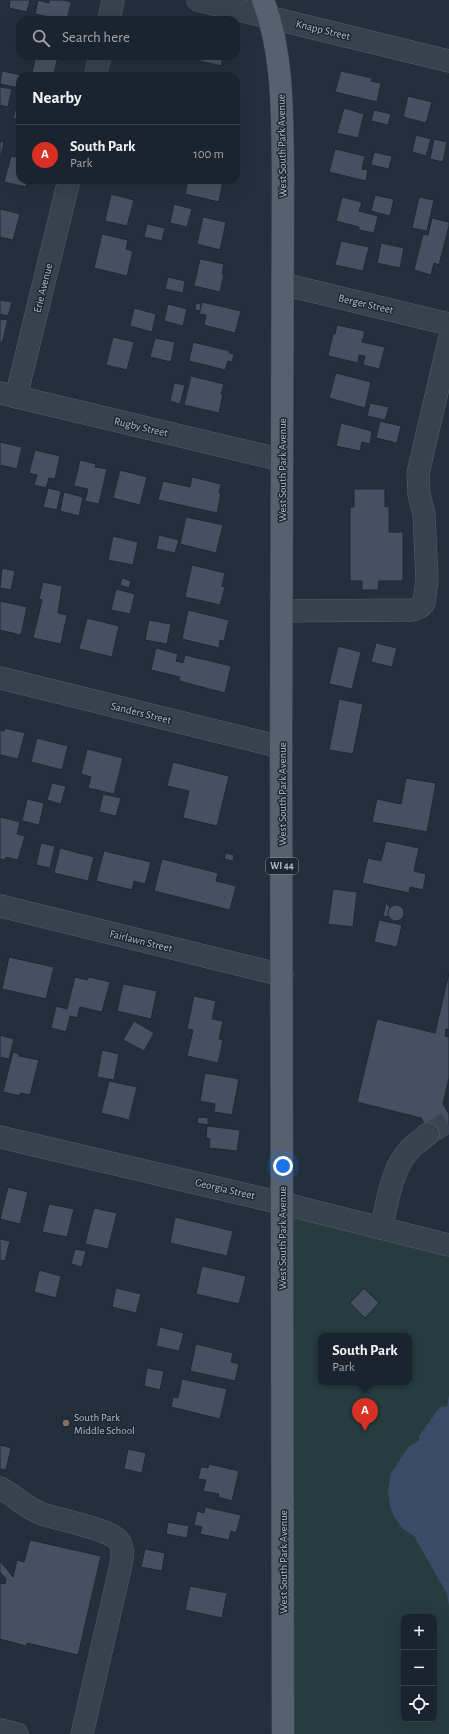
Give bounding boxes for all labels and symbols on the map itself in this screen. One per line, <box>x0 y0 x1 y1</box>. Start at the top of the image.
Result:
street label: Knapp Street <box>295 18 352 42</box>
street label: West South Park Avenue <box>276 94 288 198</box>
street label: Erie Avenue <box>32 262 54 314</box>
street label: Berger Street <box>337 292 395 316</box>
street label: Rugby Street <box>113 415 169 439</box>
street label: West South Park Avenue <box>277 418 288 522</box>
street label: Sanders Street <box>110 700 173 726</box>
street label: West South Park Avenue <box>277 742 288 846</box>
road number: WI 44 <box>266 858 298 874</box>
street label: Fairlawn Street <box>109 928 174 954</box>
your location <box>273 1156 293 1176</box>
street label: Georgia Street <box>194 1177 256 1201</box>
street label: West South Park Avenue <box>277 1186 288 1290</box>
pin: A <box>352 1398 378 1431</box>
place label: South Park Middle School <box>74 1412 135 1436</box>
marker: South Park Middle School <box>61 1418 71 1428</box>
street label: West South Park Avenue <box>278 1510 289 1614</box>

